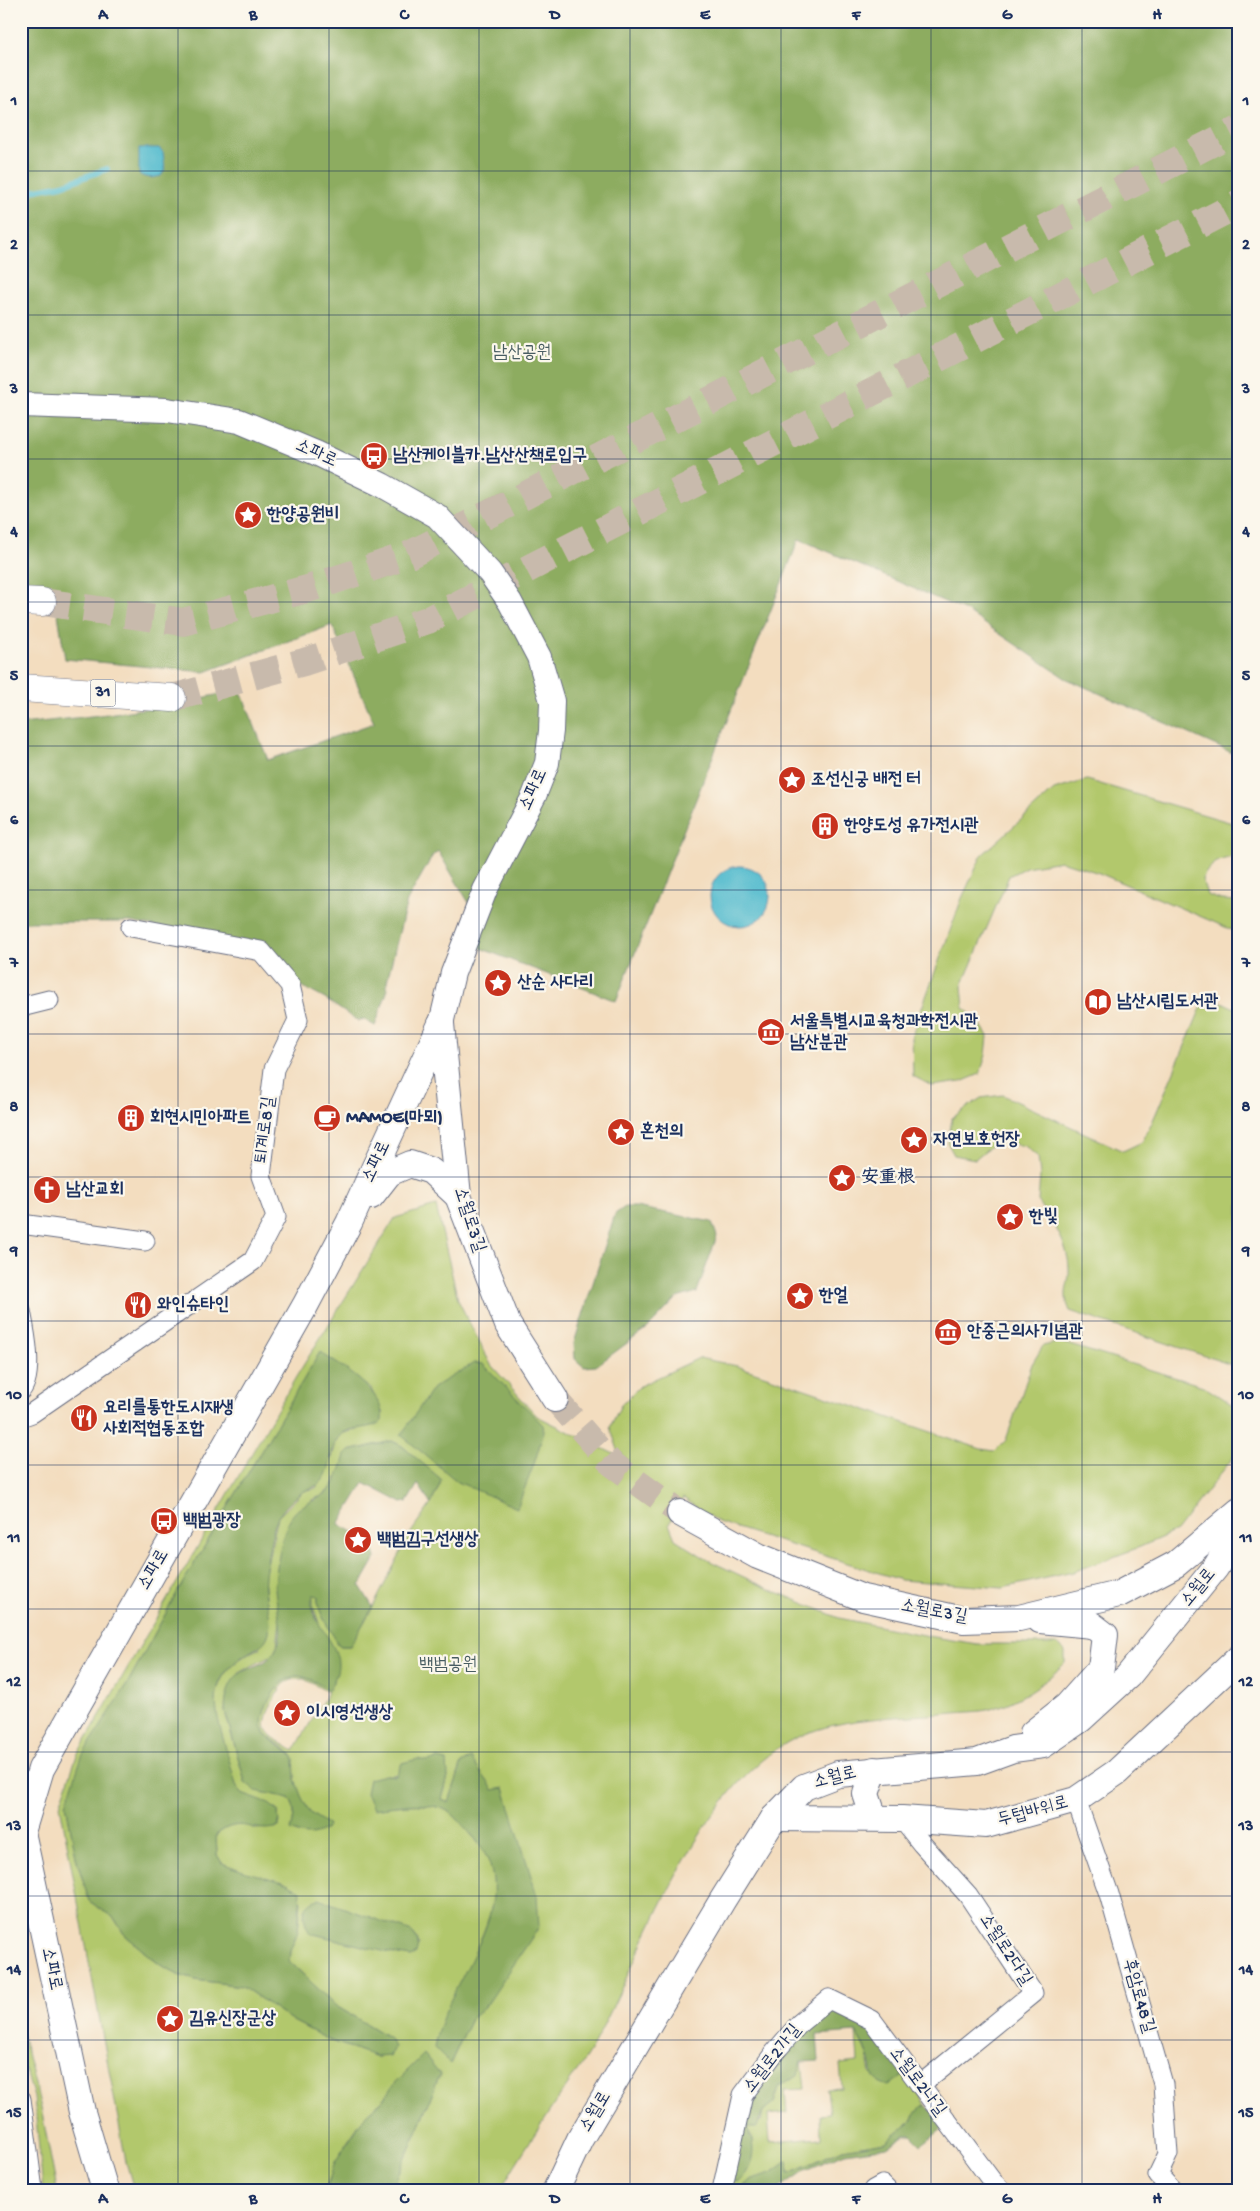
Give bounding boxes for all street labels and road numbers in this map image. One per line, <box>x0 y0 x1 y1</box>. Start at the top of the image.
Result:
street label: 소파로 <box>292 436 340 472</box>
road number: 31 <box>90 680 116 706</box>
street label: 소파로 <box>516 766 552 814</box>
street label: 퇴계로8길 <box>251 1095 281 1165</box>
street label: 소파로 <box>358 1138 396 1186</box>
street label: 소월로3길 <box>449 1185 490 1256</box>
street label: 소파로 <box>134 1546 174 1594</box>
street label: 소월로 <box>1177 1565 1221 1611</box>
street label: 소월로3길 <box>899 1596 969 1628</box>
street label: 소월로 <box>811 1763 859 1793</box>
street label: 두텁바위로 <box>995 1792 1071 1832</box>
street label: 소월로2다길 <box>974 1910 1036 1990</box>
street label: 소파로 <box>36 1946 66 1992</box>
street label: 후암로48길 <box>1117 1956 1159 2036</box>
street label: 소월로2가길 <box>740 2020 807 2097</box>
street label: 소월로2나길 <box>884 2043 950 2121</box>
street label: 소월로 <box>576 2088 616 2136</box>

